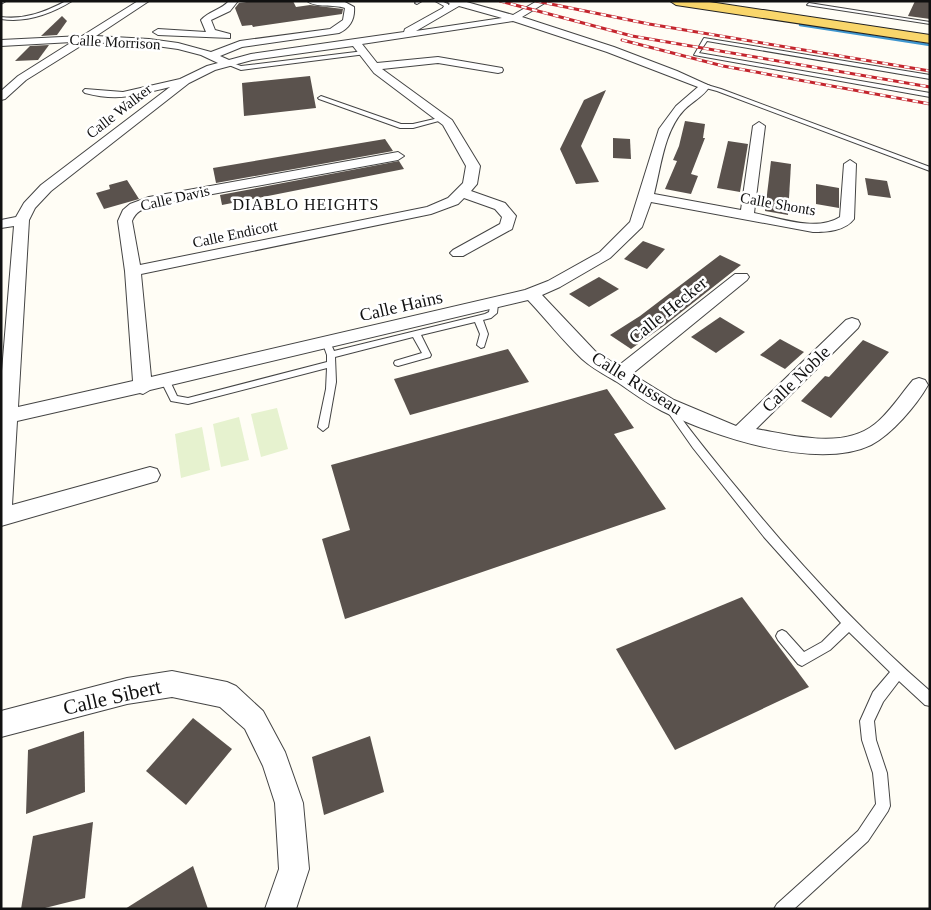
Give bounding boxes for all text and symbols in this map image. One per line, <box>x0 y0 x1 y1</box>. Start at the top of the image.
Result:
street label: Calle Morrison <box>69 32 161 52</box>
street label: Calle Walker <box>83 81 155 141</box>
street label: Calle Davis <box>139 182 211 214</box>
street label: Calle Shonts <box>739 189 817 219</box>
district label: DIABLO HEIGHTS <box>233 196 379 213</box>
street label: Calle Endicott <box>191 217 280 251</box>
street label: Calle Hecker <box>625 273 711 347</box>
street label: Calle Hains <box>358 287 444 325</box>
street label: Calle Noble <box>758 342 834 416</box>
street label: Calle Russeau <box>588 347 686 419</box>
street label: Calle Sibert <box>61 674 163 720</box>

